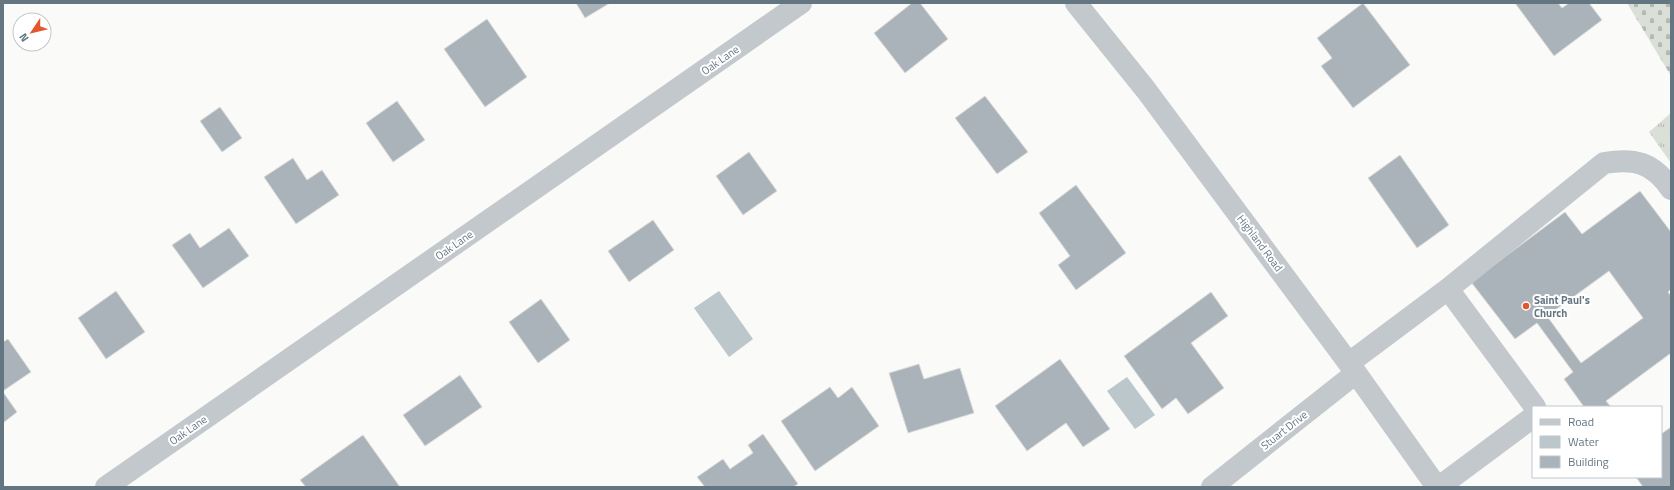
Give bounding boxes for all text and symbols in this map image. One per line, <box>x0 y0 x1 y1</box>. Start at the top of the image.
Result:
north arrow <box>12 12 52 52</box>
text: N <box>15 30 33 45</box>
street label: Oak Lane <box>698 41 742 79</box>
street label: Highland Road <box>1233 211 1287 275</box>
street label: Oak Lane <box>432 226 476 264</box>
place label: Saint Paul's Church <box>1534 292 1590 321</box>
marker: Saint Paul's Church <box>1521 301 1531 311</box>
street label: Stuart Drive <box>1257 406 1311 453</box>
legend <box>1532 406 1662 478</box>
street label: Oak Lane <box>166 411 210 449</box>
text: Road <box>1568 412 1594 431</box>
text: Water <box>1568 432 1599 451</box>
text: Building <box>1568 452 1609 471</box>

